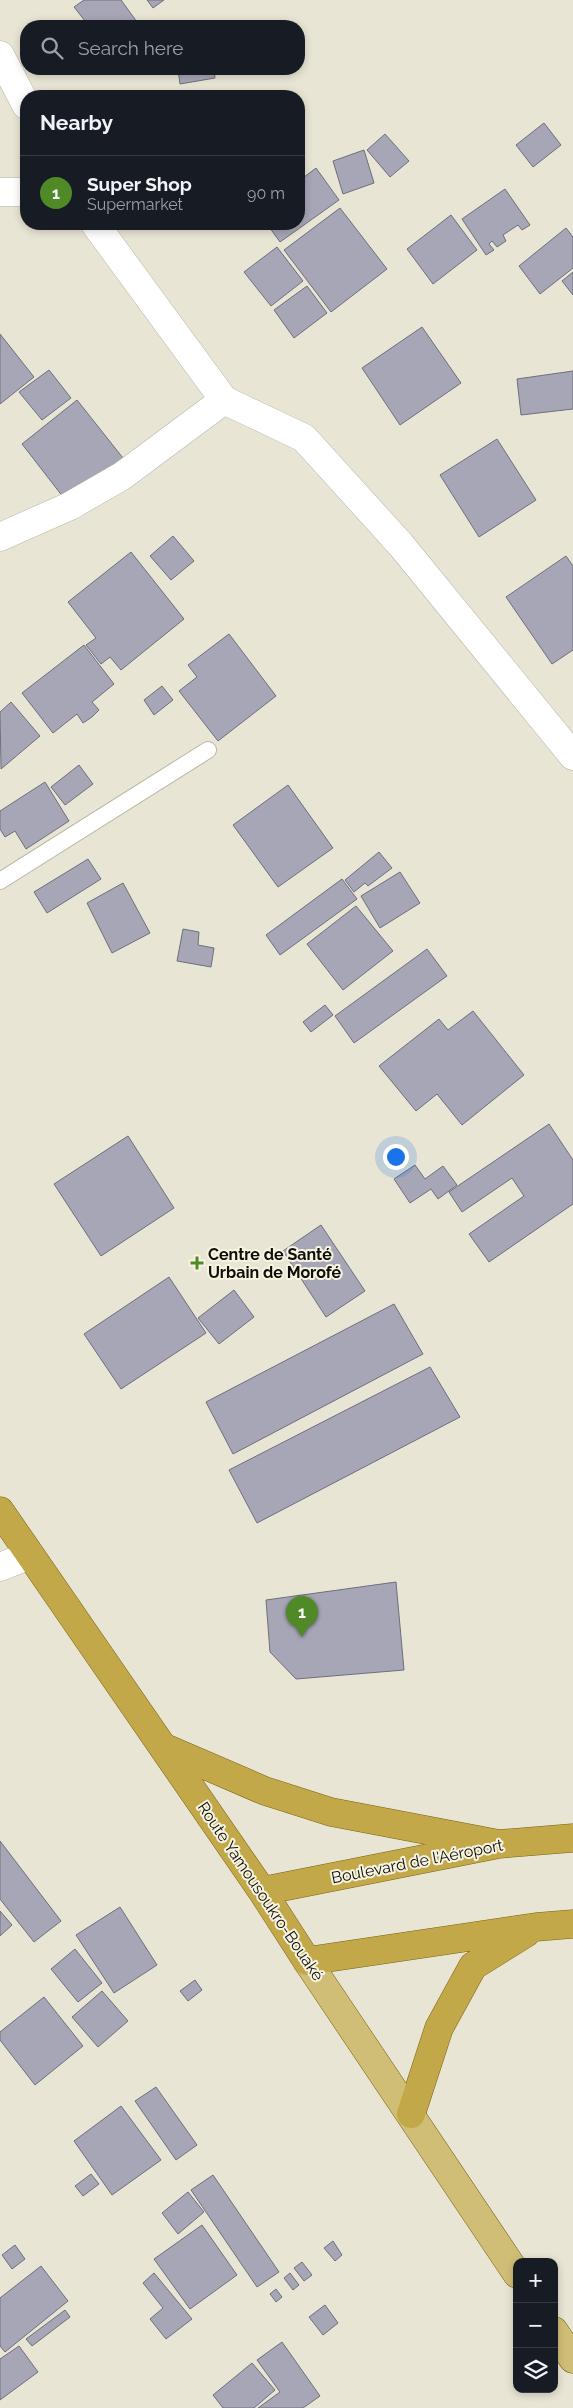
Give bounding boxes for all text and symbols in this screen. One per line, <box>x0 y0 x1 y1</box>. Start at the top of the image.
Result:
search box <box>20 20 305 75</box>
icon: search <box>38 34 66 62</box>
text: Search here <box>78 37 184 59</box>
text: Nearby <box>40 110 113 135</box>
text: Super Shop <box>87 173 192 195</box>
text: 1 <box>52 184 60 203</box>
text: 90 m <box>247 184 285 203</box>
text: Supermarket <box>87 195 183 214</box>
your location <box>383 1144 409 1170</box>
place label: Centre de Santé Urbain de Morofé <box>208 1245 342 1282</box>
marker: Centre de Santé Urbain de Morofé <box>190 1256 204 1270</box>
pin: 1 <box>286 1596 318 1637</box>
street label: Route Yamousoukro-Bouaké <box>194 1798 328 1984</box>
street label: Boulevard de l'Aéroport <box>330 1835 505 1887</box>
map controls <box>513 2258 558 2393</box>
button: + <box>513 2258 558 2303</box>
button: − <box>513 2303 558 2348</box>
button: layers <box>513 2348 558 2393</box>

